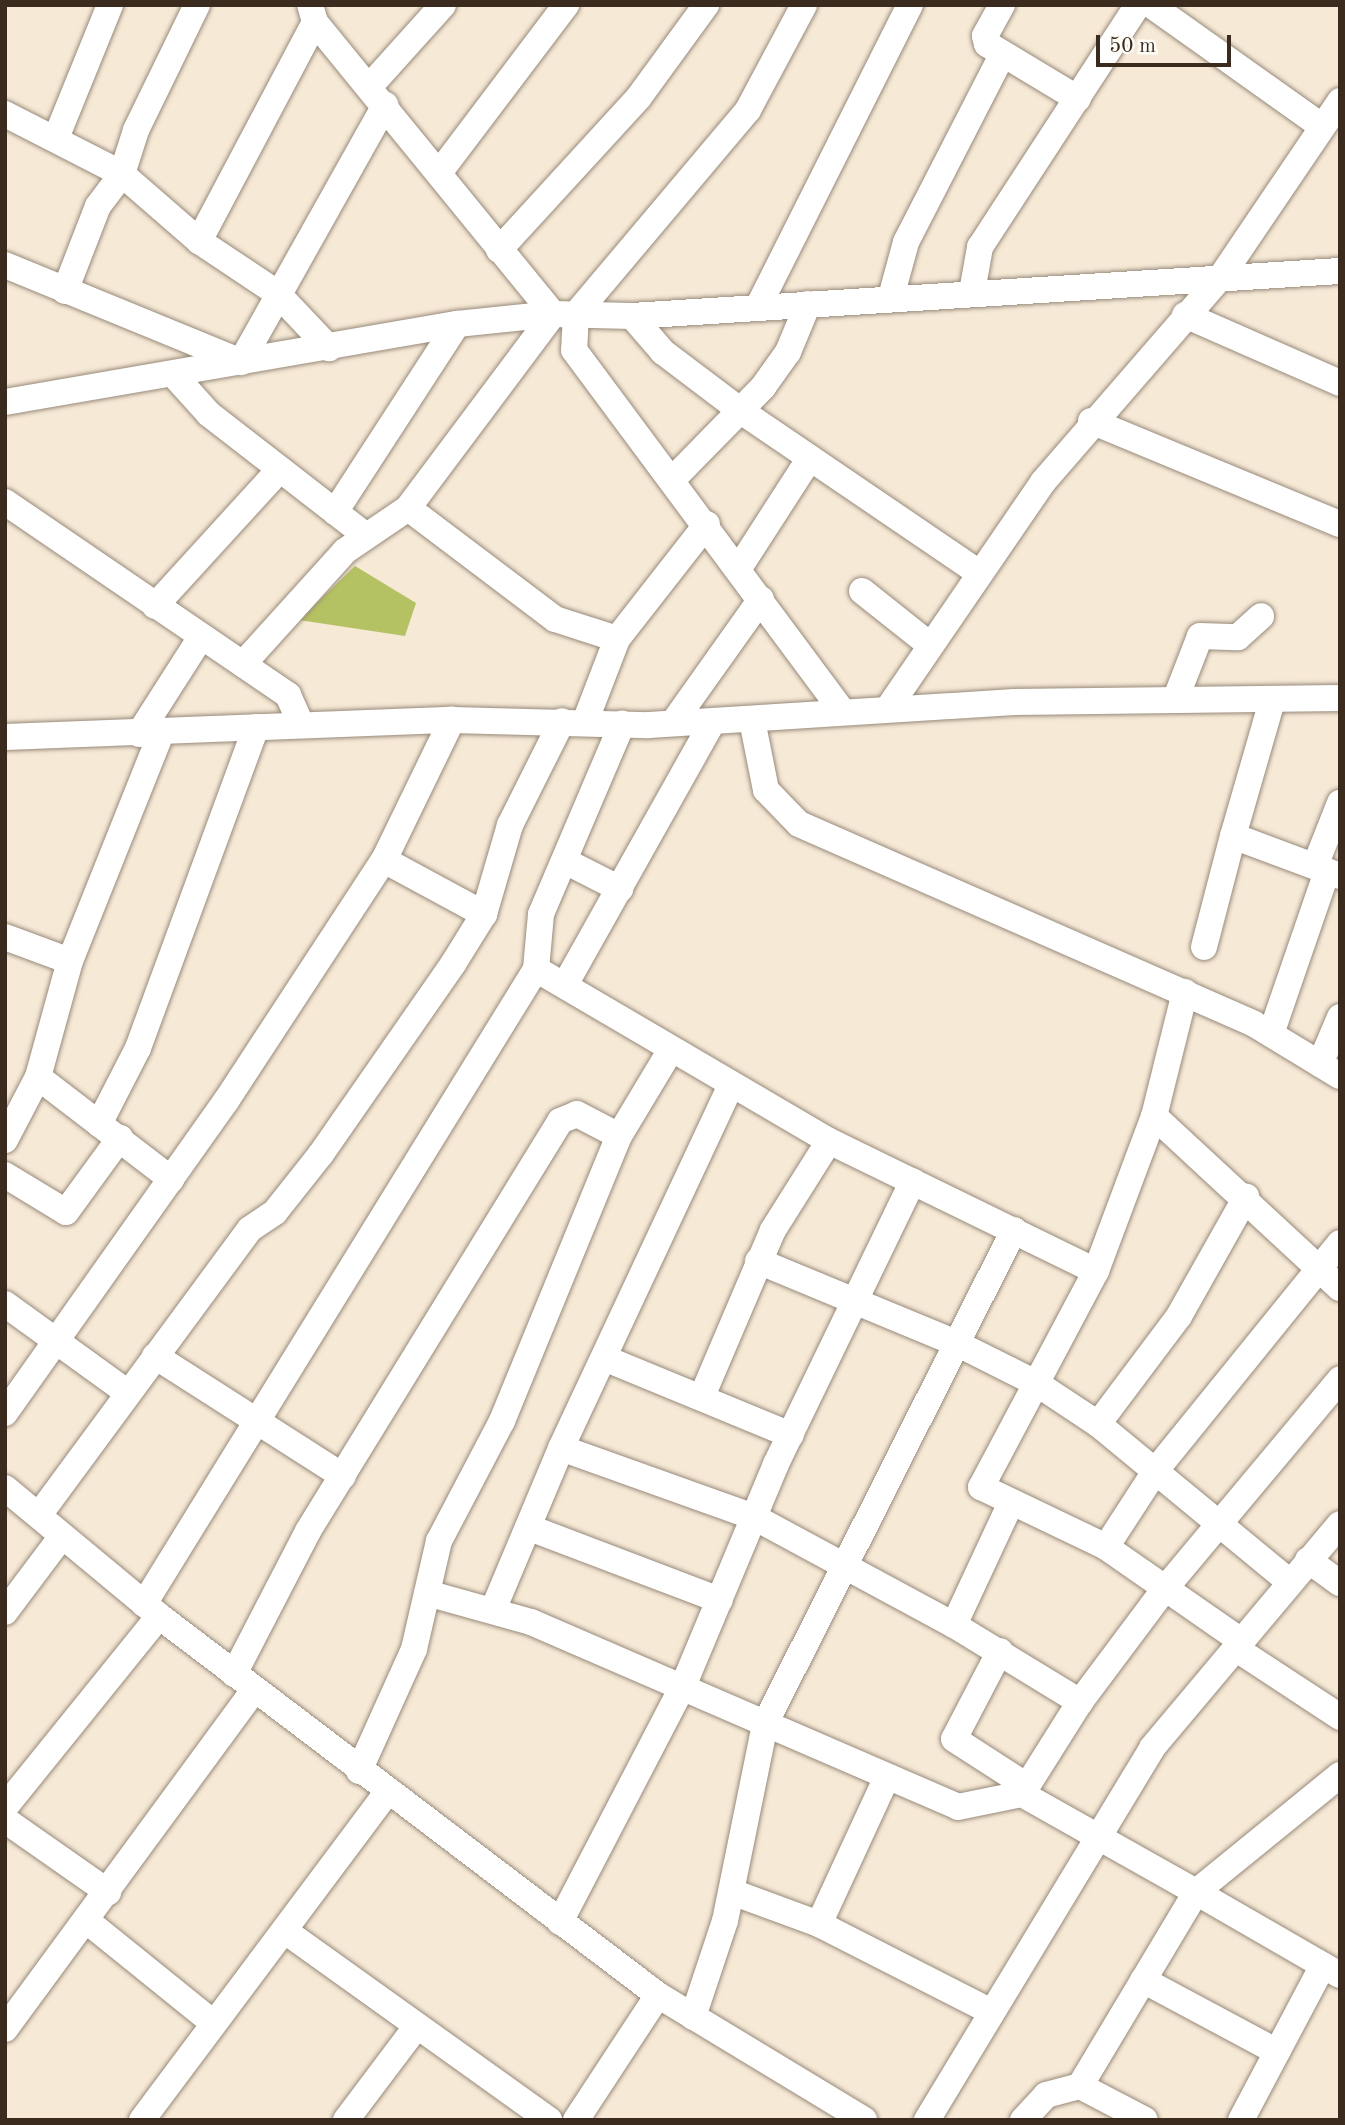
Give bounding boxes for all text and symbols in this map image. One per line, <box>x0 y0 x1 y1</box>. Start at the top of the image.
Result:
scale bar <box>1100 21 1235 65</box>
text: 50 m <box>1109 36 1156 57</box>

